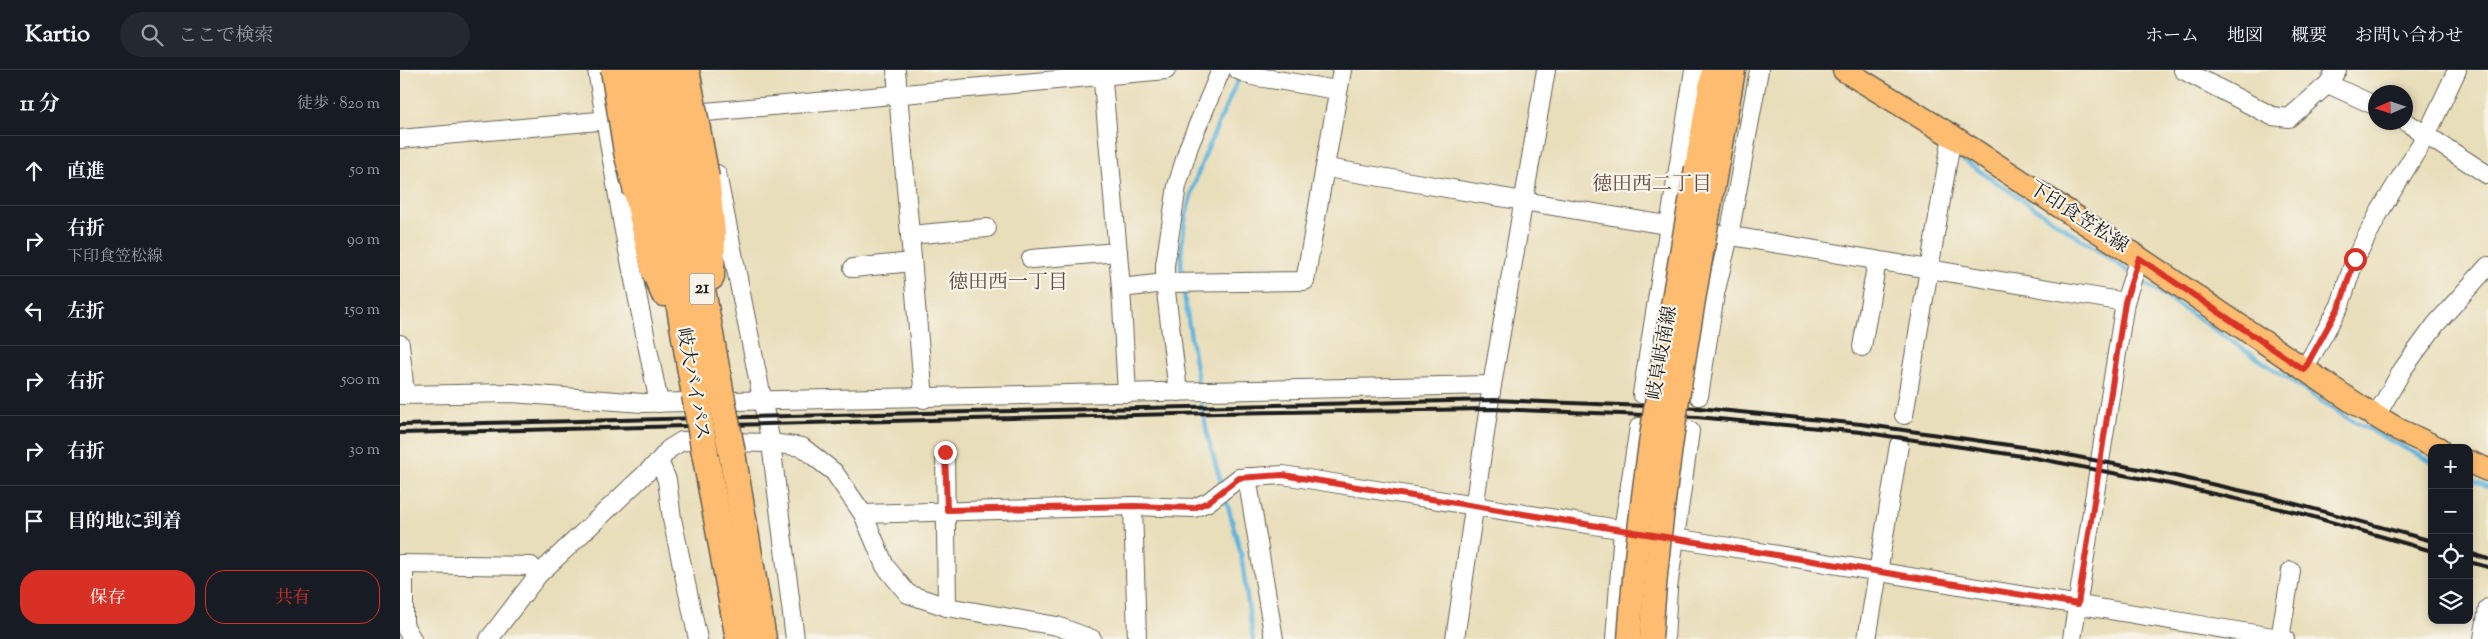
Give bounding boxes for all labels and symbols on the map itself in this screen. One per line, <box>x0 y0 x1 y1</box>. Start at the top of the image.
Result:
north arrow <box>2368 85 2413 130</box>
district label: 徳田西二丁目 <box>1592 171 1712 200</box>
street label: 下印食笠松線 <box>2023 176 2133 260</box>
route start <box>2344 248 2367 271</box>
district label: 徳田西一丁目 <box>948 269 1068 298</box>
road number: 21 <box>690 273 714 304</box>
street label: 岐阜岐南線 <box>1641 304 1685 402</box>
street label: 岐大バイパス <box>669 326 715 442</box>
route end <box>934 441 957 464</box>

